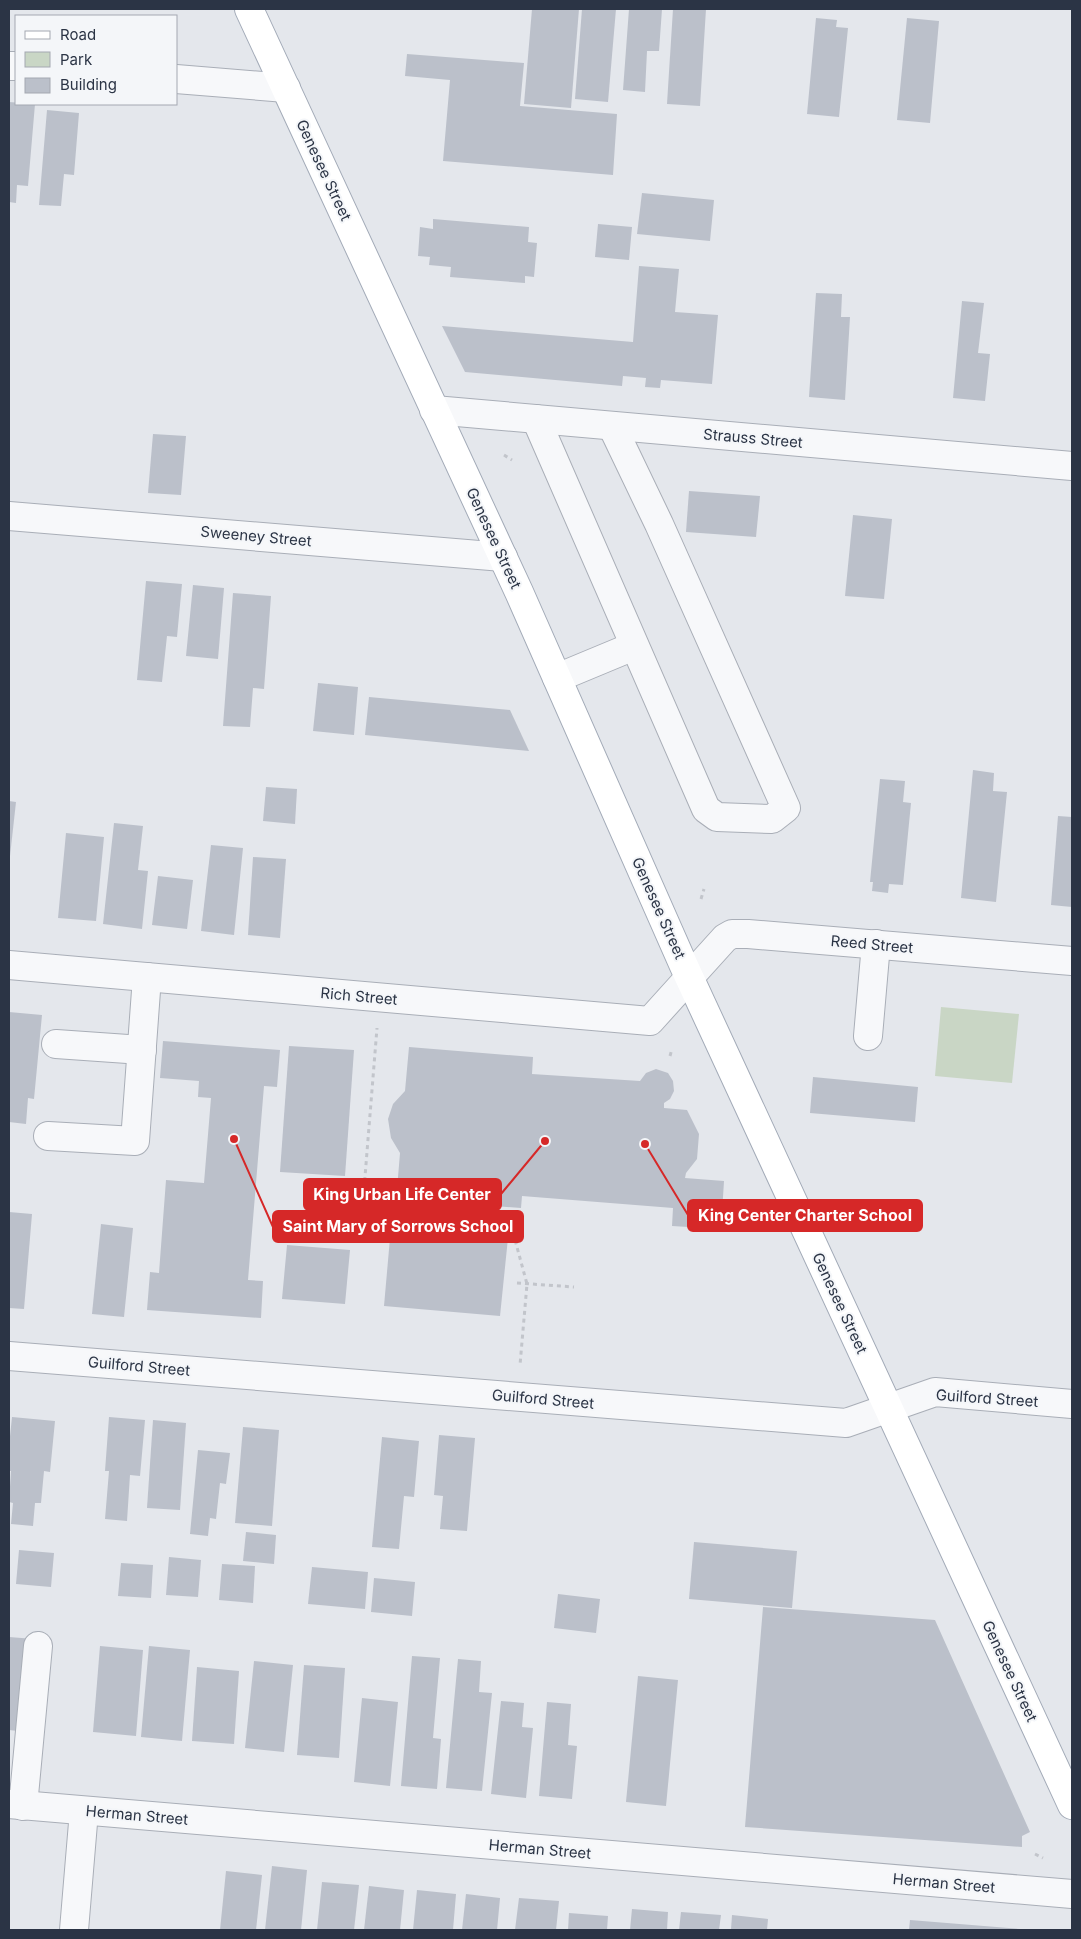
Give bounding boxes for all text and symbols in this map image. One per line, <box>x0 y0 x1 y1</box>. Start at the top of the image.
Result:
legend <box>15 15 178 105</box>
text: Road <box>60 25 96 44</box>
text: Park <box>60 50 93 69</box>
text: Building <box>60 75 117 94</box>
street label: Genesee Street <box>292 116 356 224</box>
street label: Strauss Street <box>702 424 804 452</box>
street label: Genesee Street <box>462 484 526 592</box>
street label: Sweeney Street <box>200 522 312 550</box>
street label: Genesee Street <box>628 854 690 962</box>
street label: Reed Street <box>830 931 914 957</box>
street label: Rich Street <box>320 983 398 1009</box>
callout: King Urban Life Center <box>304 1179 501 1210</box>
text: King Urban Life Center <box>313 1184 491 1204</box>
callout: King Center Charter School <box>688 1200 922 1231</box>
text: King Center Charter School <box>698 1205 912 1225</box>
callout: Saint Mary of Sorrows School <box>273 1211 523 1242</box>
text: Saint Mary of Sorrows School <box>283 1216 513 1236</box>
street label: Genesee Street <box>808 1249 872 1357</box>
street label: Guilford Street <box>87 1352 191 1380</box>
street label: Guilford Street <box>491 1385 595 1413</box>
street label: Guilford Street <box>935 1385 1039 1411</box>
street label: Genesee Street <box>978 1617 1042 1725</box>
street label: Herman Street <box>85 1801 189 1829</box>
street label: Herman Street <box>488 1835 592 1863</box>
street label: Herman Street <box>892 1869 996 1897</box>

